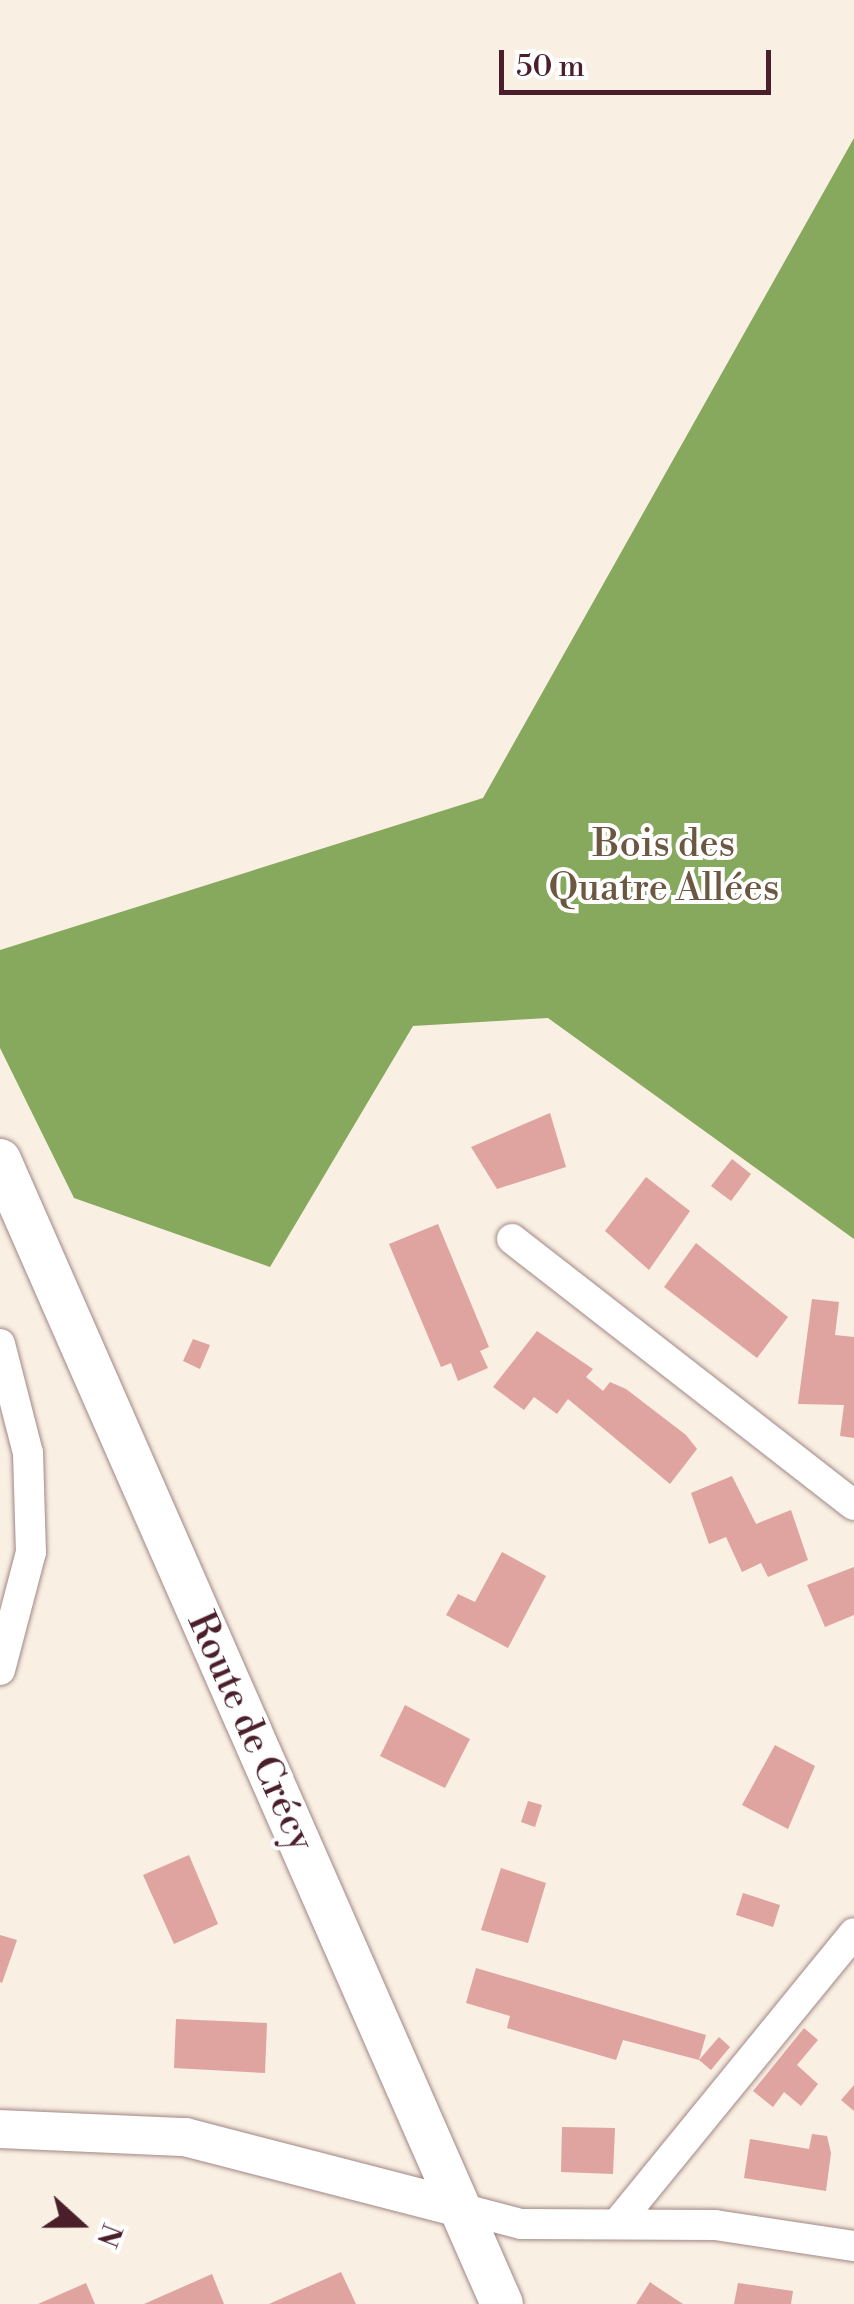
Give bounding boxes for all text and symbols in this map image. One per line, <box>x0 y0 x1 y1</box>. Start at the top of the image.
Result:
scale bar <box>504 30 776 92</box>
text: 50 m <box>516 48 585 86</box>
park label: Bois des Quatre Allées <box>549 822 779 912</box>
street label: Route de Crécy <box>177 1605 323 1859</box>
north arrow <box>30 2174 130 2274</box>
text: N <box>88 2218 129 2252</box>

